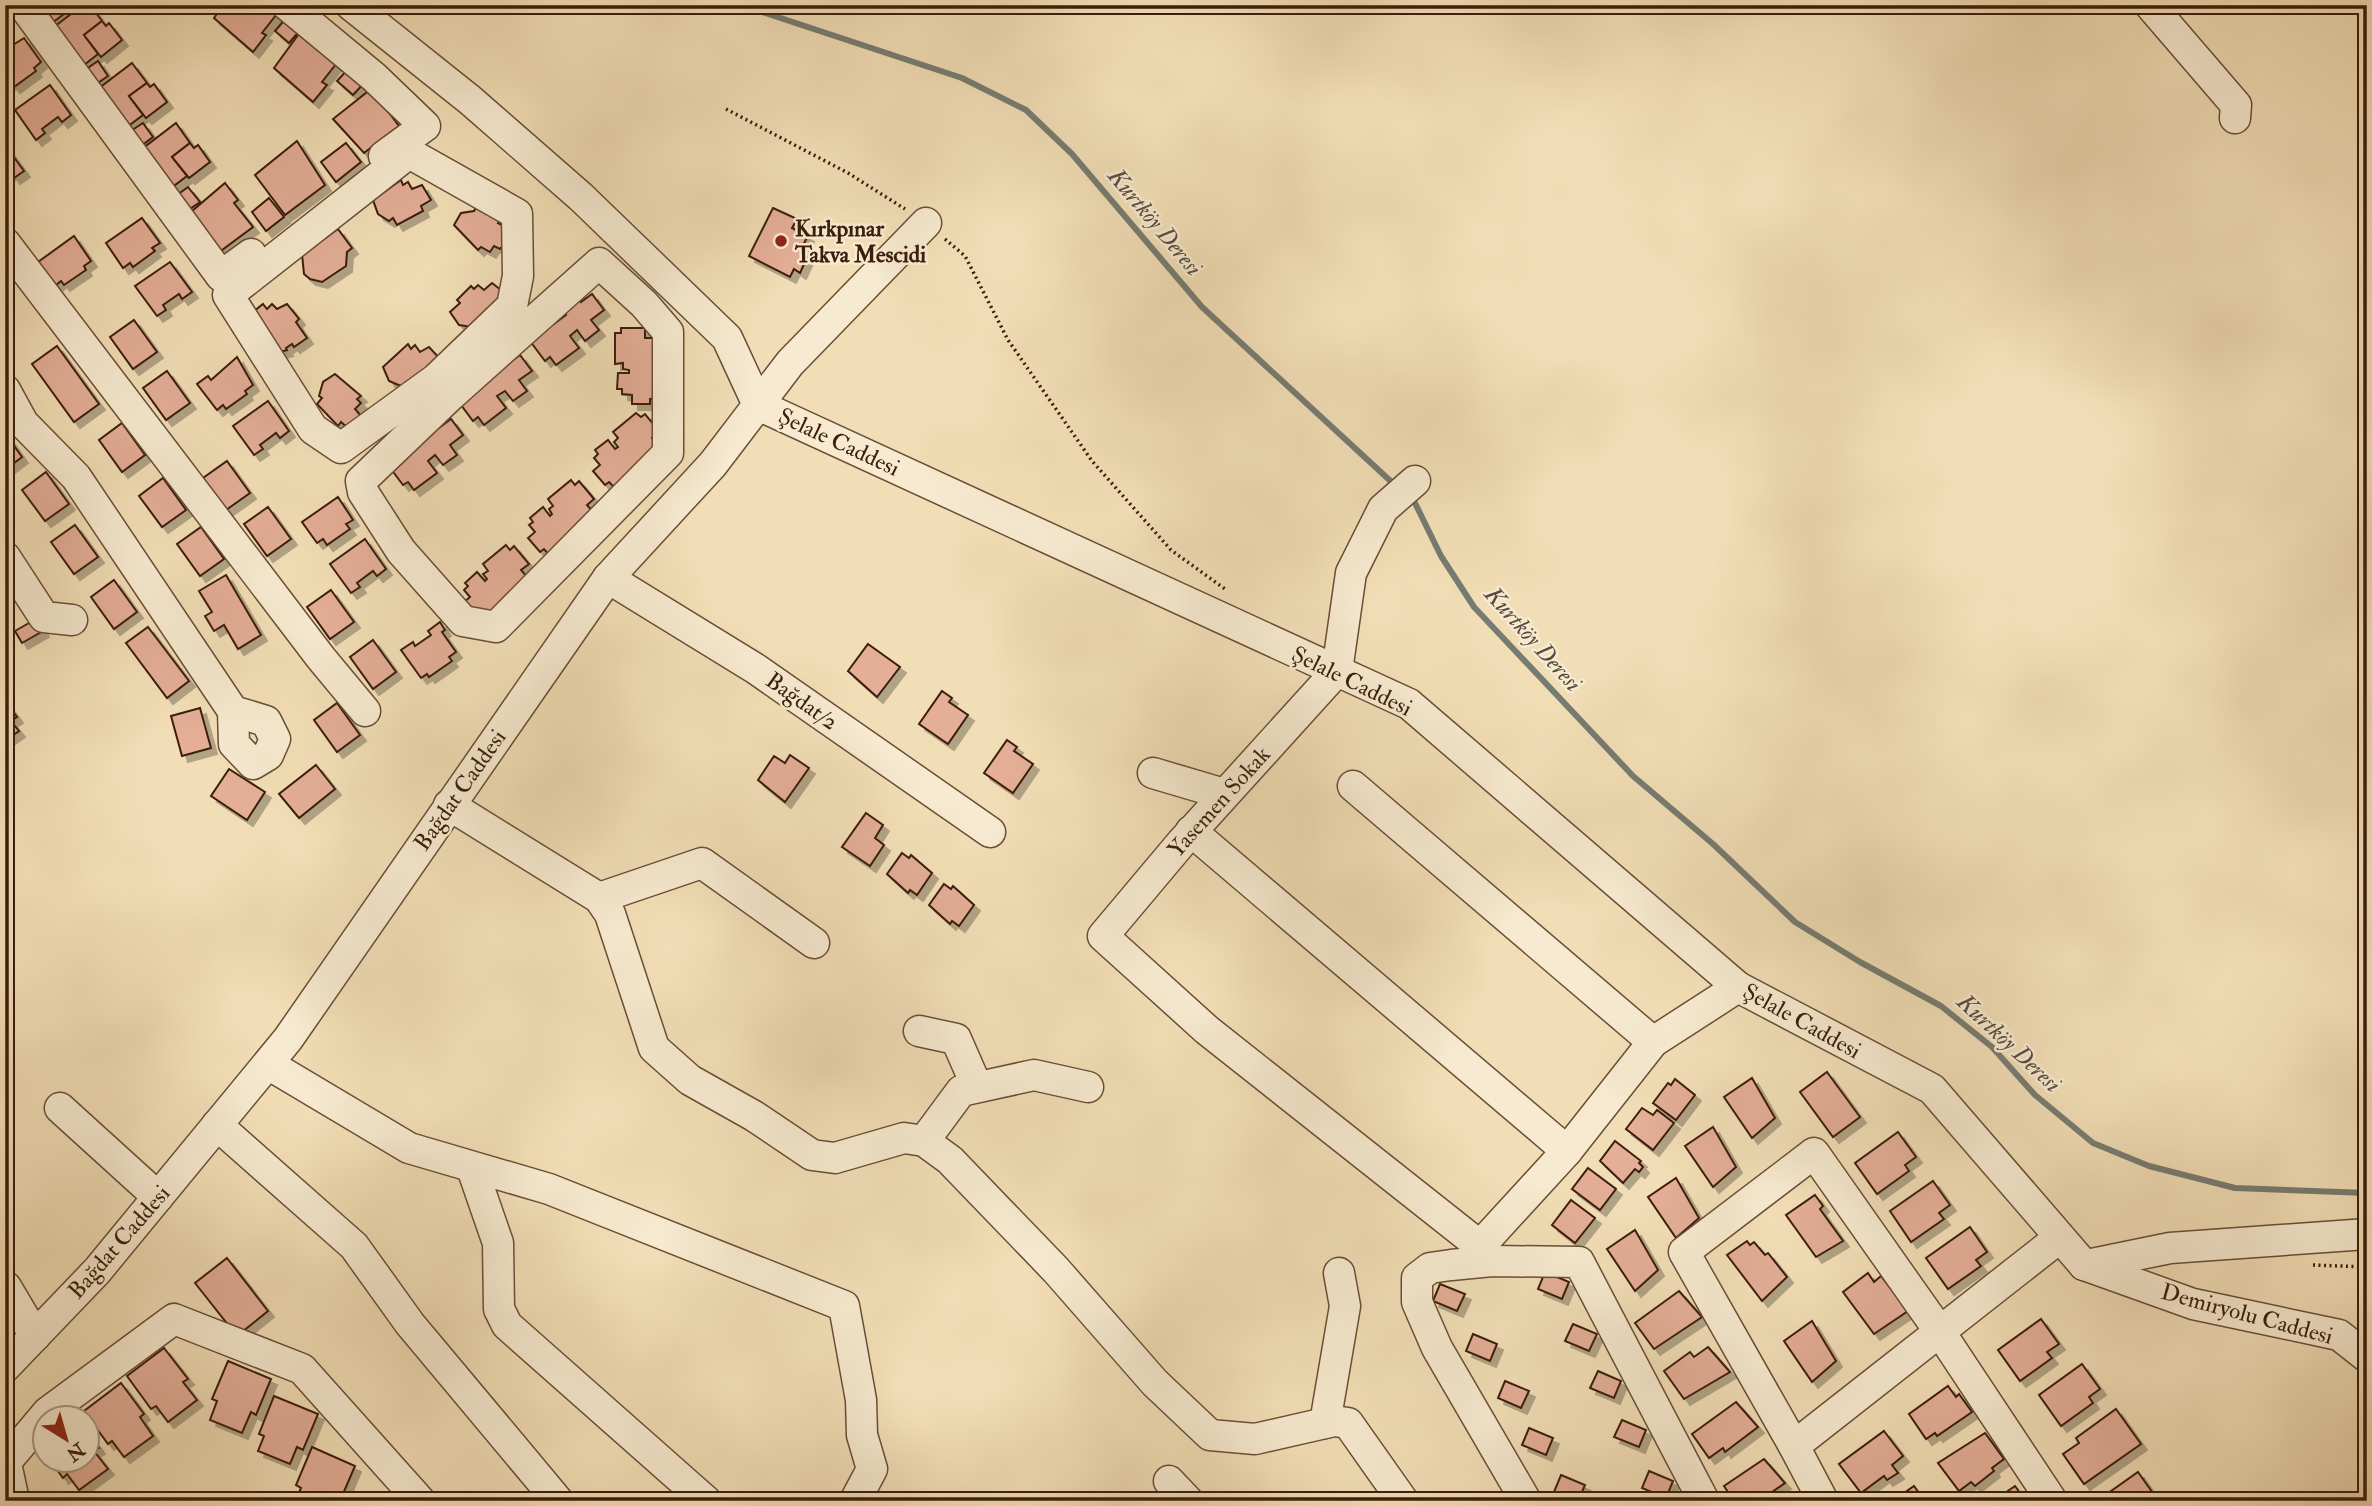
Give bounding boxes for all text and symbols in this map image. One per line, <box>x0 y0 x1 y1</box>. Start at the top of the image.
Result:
water label: Kurtköy Deresi <box>1100 161 1209 283</box>
place label: Kırkpınar Takva Mescidi <box>794 214 926 269</box>
marker: Kırkpınar Takva Mescidi <box>773 233 789 249</box>
street label: Şelale Caddesi <box>774 401 904 483</box>
water label: Kurtköy Deresi <box>1477 579 1589 699</box>
street label: Şelale Caddesi <box>1287 639 1417 723</box>
street label: Bağdat/2 <box>760 666 844 736</box>
street label: Bağdat Caddesi <box>408 724 512 856</box>
street label: Yasemen Sokak <box>1161 740 1277 864</box>
street label: Şelale Caddesi <box>1738 977 1866 1065</box>
water label: Kurtköy Deresi <box>1950 986 2068 1100</box>
street label: Bağdat Caddesi <box>62 1179 176 1305</box>
street label: Demiryolu Caddesi <box>2158 1277 2336 1351</box>
north arrow <box>32 1404 102 1474</box>
text: N <box>61 1436 90 1467</box>

